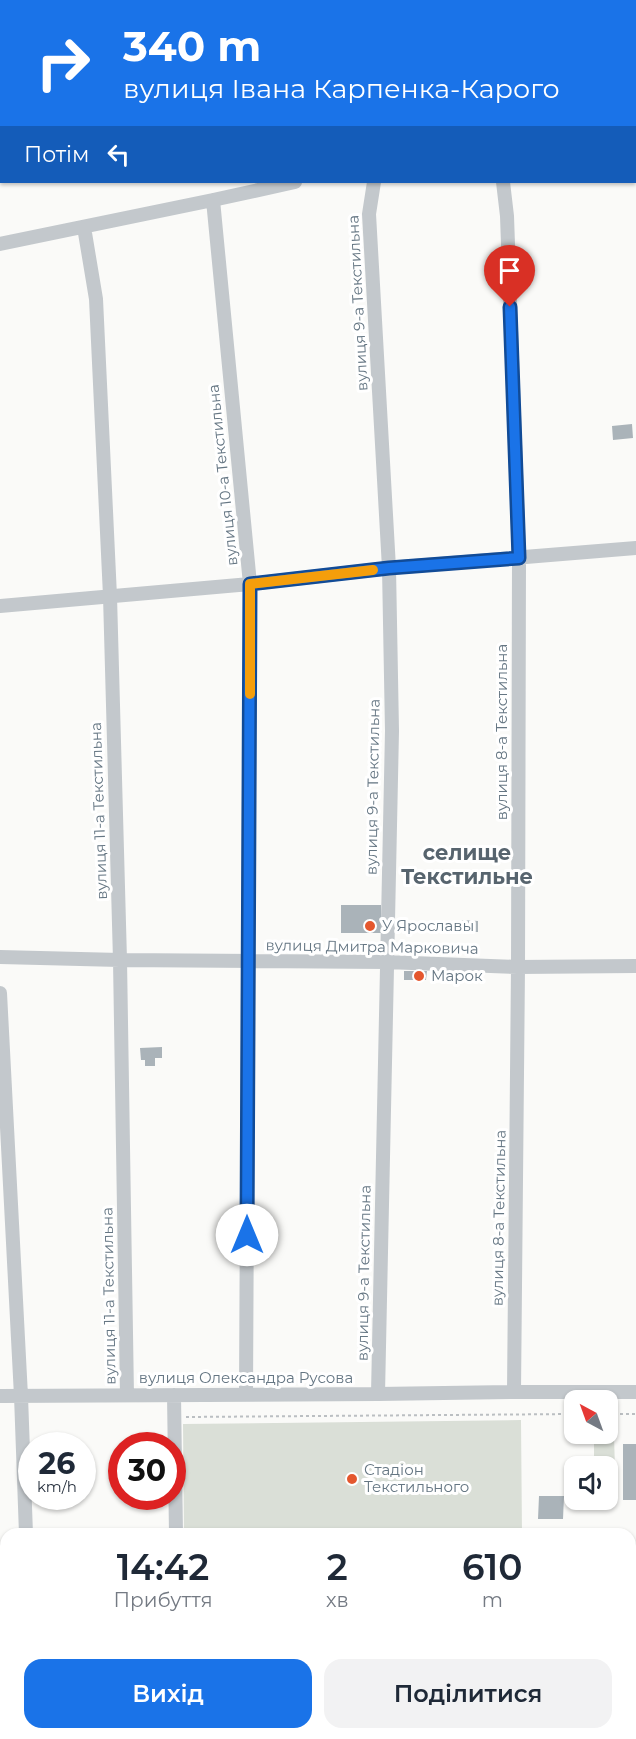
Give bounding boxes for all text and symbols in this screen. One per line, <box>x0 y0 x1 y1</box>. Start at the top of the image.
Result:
text: 340 m <box>123 20 261 72</box>
icon: right <box>24 24 102 102</box>
text: вулиця Івана Карпенка-Карого <box>123 72 560 105</box>
icon: left <box>102 138 135 171</box>
text: Потім <box>24 141 90 168</box>
street label: вулиця 9-а Текстильна <box>343 215 372 391</box>
pin <box>484 245 535 307</box>
icon: arrive <box>493 254 526 287</box>
street label: вулиця 10-а Текстильна <box>204 383 241 567</box>
street label: вулиця 8-а Текстильна <box>492 644 511 820</box>
street label: вулиця 9-а Текстильна <box>361 699 384 875</box>
street label: вулиця 11-а Текстильна <box>86 722 111 900</box>
district label: селище Текстильне <box>401 840 533 889</box>
place label: У Ярославы <box>382 916 474 935</box>
marker: У Ярославы <box>363 919 377 933</box>
street label: вулиця Дмитра Марковича <box>265 935 479 958</box>
place label: Марок <box>431 966 483 985</box>
marker: Марок <box>412 969 426 983</box>
street label: вулиця 8-а Текстильна <box>487 1130 510 1306</box>
street label: вулиця 9-а Текстильна <box>352 1185 375 1361</box>
position arrow <box>215 1203 279 1267</box>
street label: вулиця 11-а Текстильна <box>97 1207 120 1385</box>
street label: вулиця Олександра Русова <box>139 1368 353 1387</box>
north arrow <box>564 1390 618 1444</box>
map controls <box>564 1390 618 1510</box>
speed limit sign: 30 <box>108 1432 186 1510</box>
text: 26 <box>39 1445 75 1482</box>
button: sound <box>564 1456 618 1510</box>
place label: Стадіон Текстильного <box>364 1460 469 1496</box>
marker: Стадіон Текстильного <box>345 1472 359 1486</box>
text: km/h <box>37 1477 77 1496</box>
text: 14:42 <box>117 1545 209 1589</box>
text: 2 <box>327 1545 348 1589</box>
text: 610 <box>462 1545 523 1589</box>
text: Прибуття <box>113 1588 213 1612</box>
text: хв <box>326 1588 349 1612</box>
text: m <box>482 1588 503 1612</box>
button: Вихід <box>24 1659 312 1728</box>
button: Поділитися <box>324 1659 612 1728</box>

